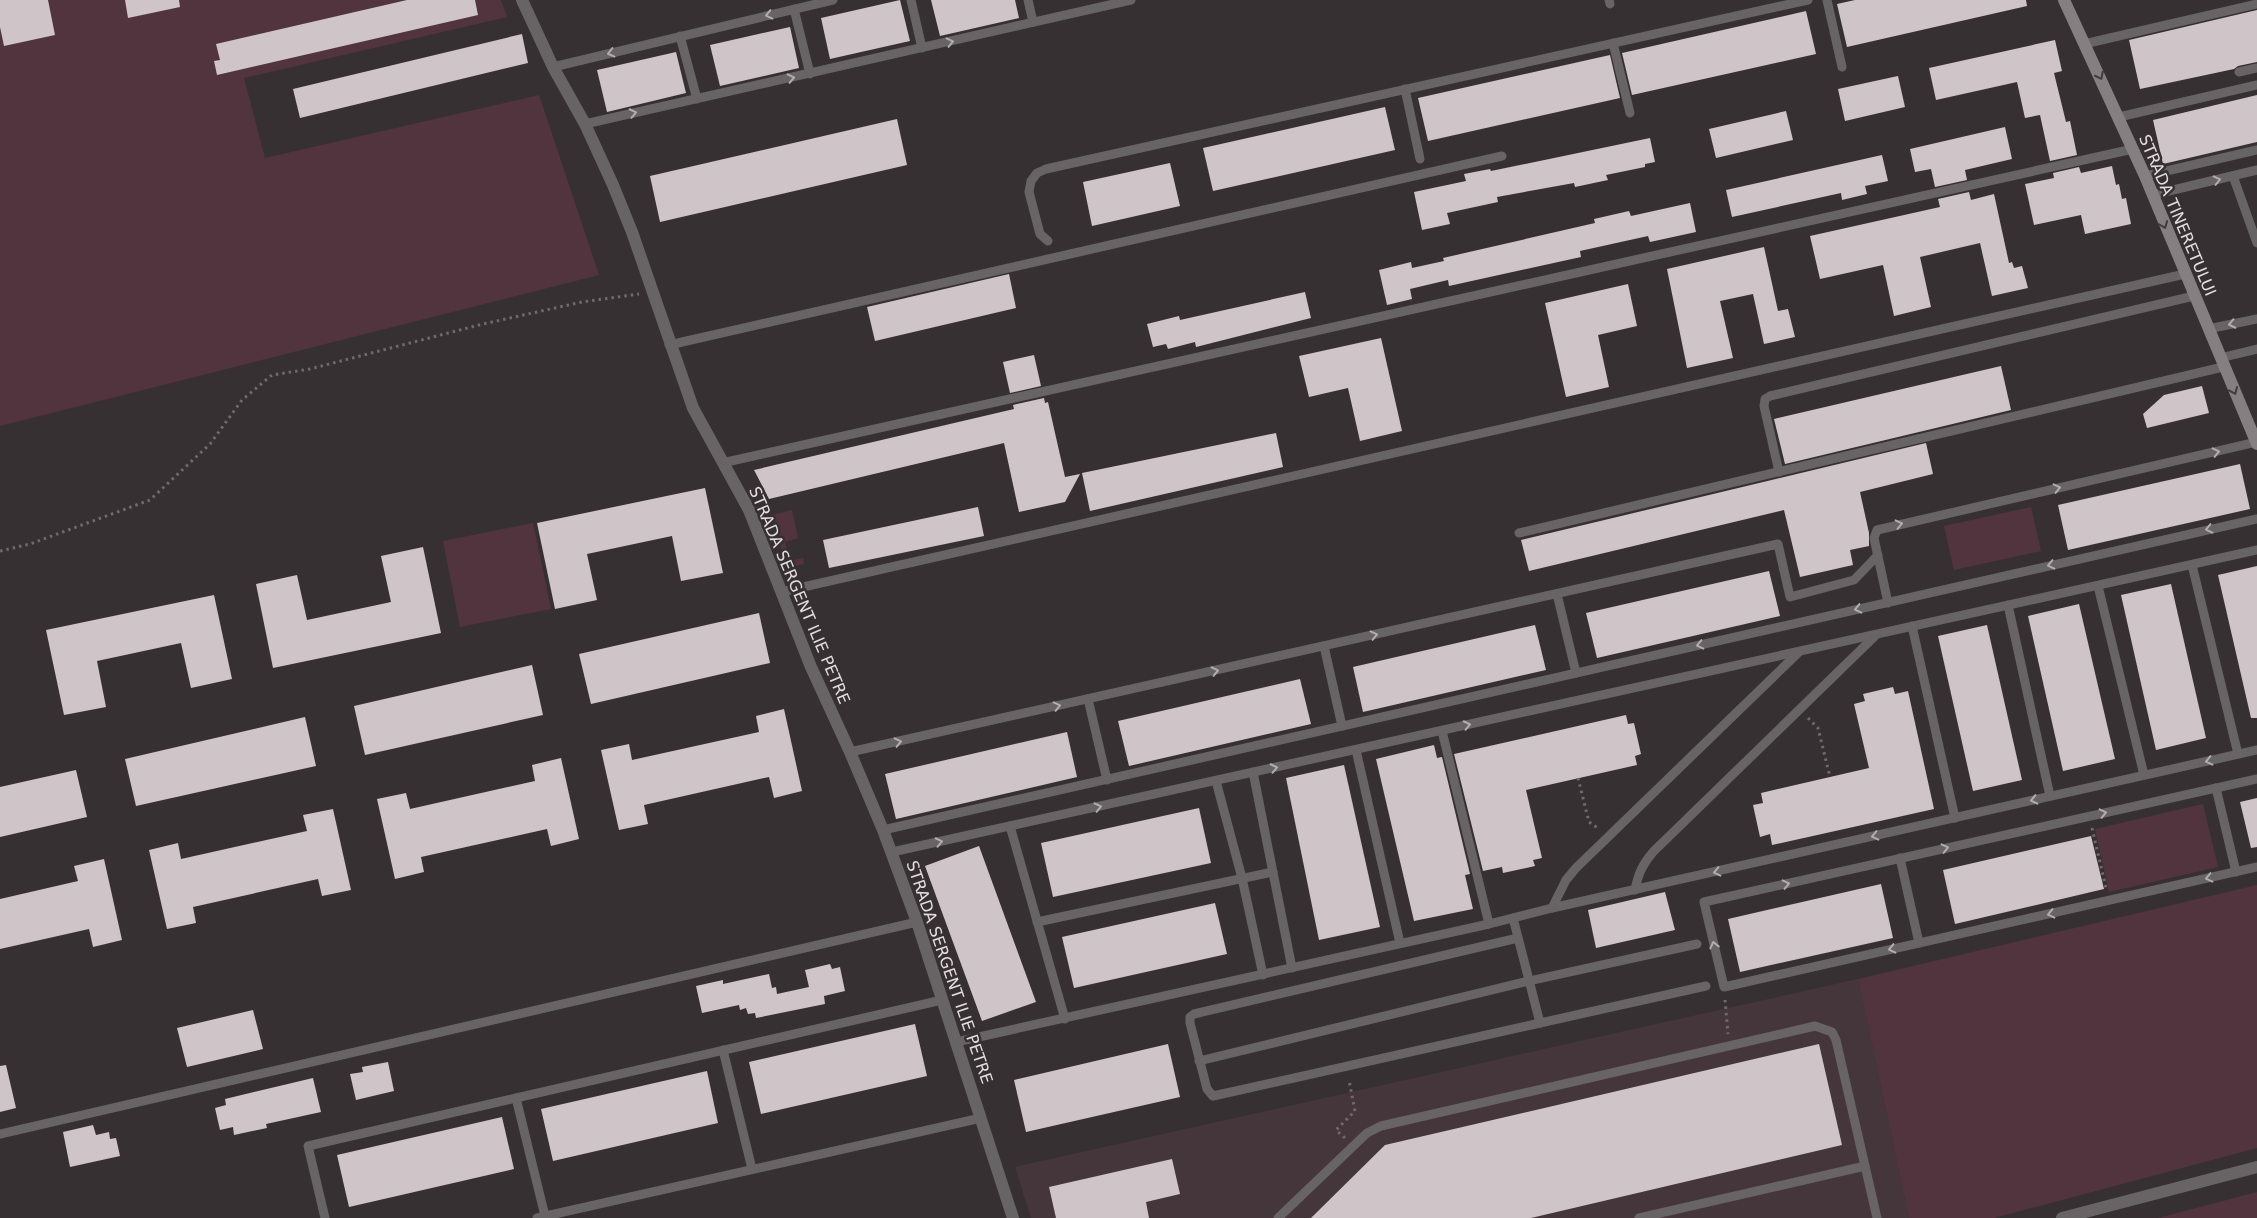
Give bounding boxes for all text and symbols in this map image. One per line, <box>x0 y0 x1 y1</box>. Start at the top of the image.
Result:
one-way arrow <box>764 9 773 20</box>
one-way arrow <box>945 37 954 48</box>
one-way arrow <box>606 47 615 58</box>
one-way arrow <box>2094 71 2104 80</box>
one-way arrow <box>787 73 796 84</box>
one-way arrow <box>628 108 637 119</box>
street label: STRADA TINERETULUI <box>2135 132 2220 299</box>
one-way arrow <box>2212 175 2221 186</box>
one-way arrow <box>2158 220 2169 229</box>
one-way arrow <box>2228 319 2237 329</box>
one-way arrow <box>2227 386 2238 395</box>
one-way arrow <box>2211 447 2220 458</box>
one-way arrow <box>2053 483 2062 494</box>
street label: STRADA SERGENT ILIE PETRE <box>745 484 854 707</box>
one-way arrow <box>1895 519 1904 530</box>
one-way arrow <box>2205 524 2214 534</box>
one-way arrow <box>2047 560 2055 570</box>
one-way arrow <box>1854 603 1863 614</box>
one-way arrow <box>1369 630 1378 641</box>
one-way arrow <box>1695 639 1704 650</box>
one-way arrow <box>1211 666 1220 677</box>
one-way arrow <box>1052 701 1061 712</box>
one-way arrow <box>1462 720 1471 731</box>
one-way arrow <box>894 737 903 748</box>
one-way arrow <box>2205 755 2214 766</box>
one-way arrow <box>1269 763 1278 774</box>
one-way arrow <box>2029 794 2038 805</box>
one-way arrow <box>1094 802 1102 813</box>
one-way arrow <box>2099 808 2108 819</box>
one-way arrow <box>1871 830 1880 841</box>
one-way arrow <box>935 837 944 848</box>
one-way arrow <box>1940 843 1949 854</box>
street label: STRADA SERGENT ILIE PETRE <box>902 858 997 1086</box>
one-way arrow <box>1712 866 1721 877</box>
one-way arrow <box>2205 872 2214 883</box>
one-way arrow <box>1782 879 1791 890</box>
one-way arrow <box>2046 908 2055 918</box>
one-way arrow <box>1709 940 1720 949</box>
one-way arrow <box>1888 943 1897 954</box>

